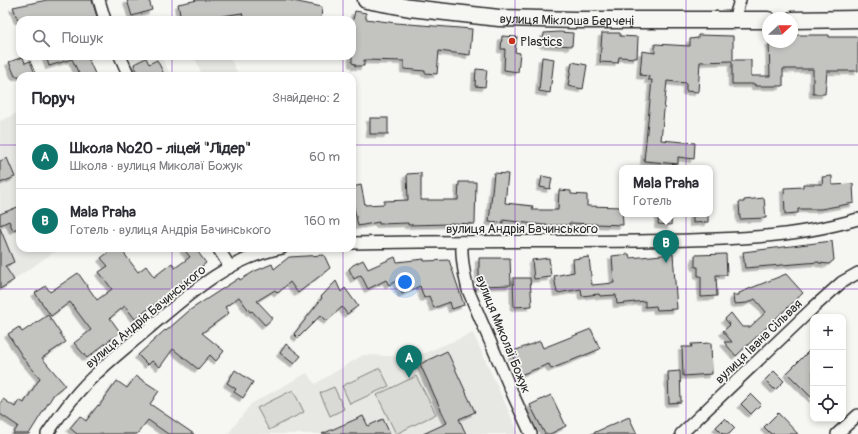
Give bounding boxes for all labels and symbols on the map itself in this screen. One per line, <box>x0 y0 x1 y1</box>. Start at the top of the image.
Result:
street label: вулиця Міклоша Берчені <box>499 11 634 29</box>
north arrow <box>762 12 798 48</box>
place label: Plastics <box>520 34 562 50</box>
marker: Plastics <box>507 36 517 46</box>
street label: вулиця Андрія Бачинського <box>446 221 598 237</box>
pin: B <box>653 230 679 263</box>
street label: вулиця Андрія Бачинського <box>82 262 209 372</box>
your location <box>395 272 415 292</box>
street label: вулиця Миколаї Божук <box>472 273 534 396</box>
street label: вулиця Івана Сільвая <box>712 296 806 387</box>
pin: A <box>396 345 422 378</box>

